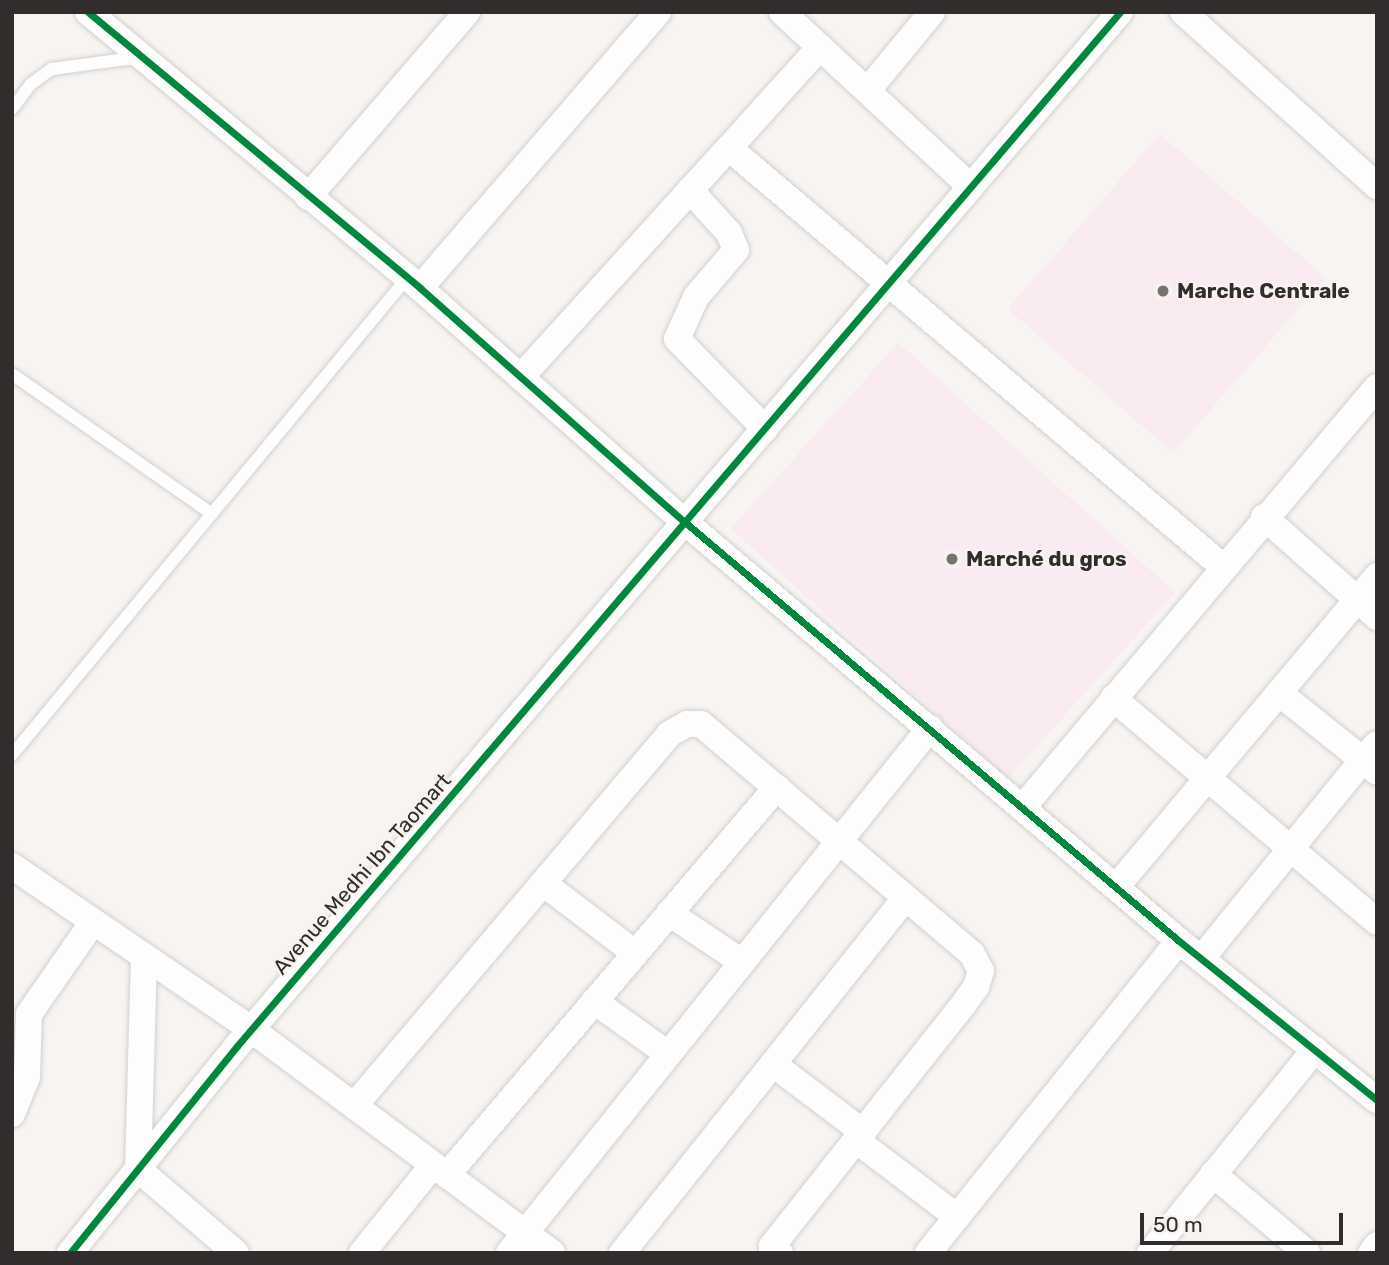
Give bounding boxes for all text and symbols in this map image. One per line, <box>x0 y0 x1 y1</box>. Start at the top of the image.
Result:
place label: Marche Centrale <box>1177 278 1350 304</box>
marker: Marche Centrale <box>1155 283 1171 299</box>
place label: Marché du gros <box>966 546 1127 572</box>
marker: Marché du gros <box>944 551 960 567</box>
street label: Avenue Medhi Ibn Taomart <box>268 768 456 980</box>
scale bar <box>1144 1198 1347 1242</box>
text: 50 m <box>1153 1212 1203 1237</box>

